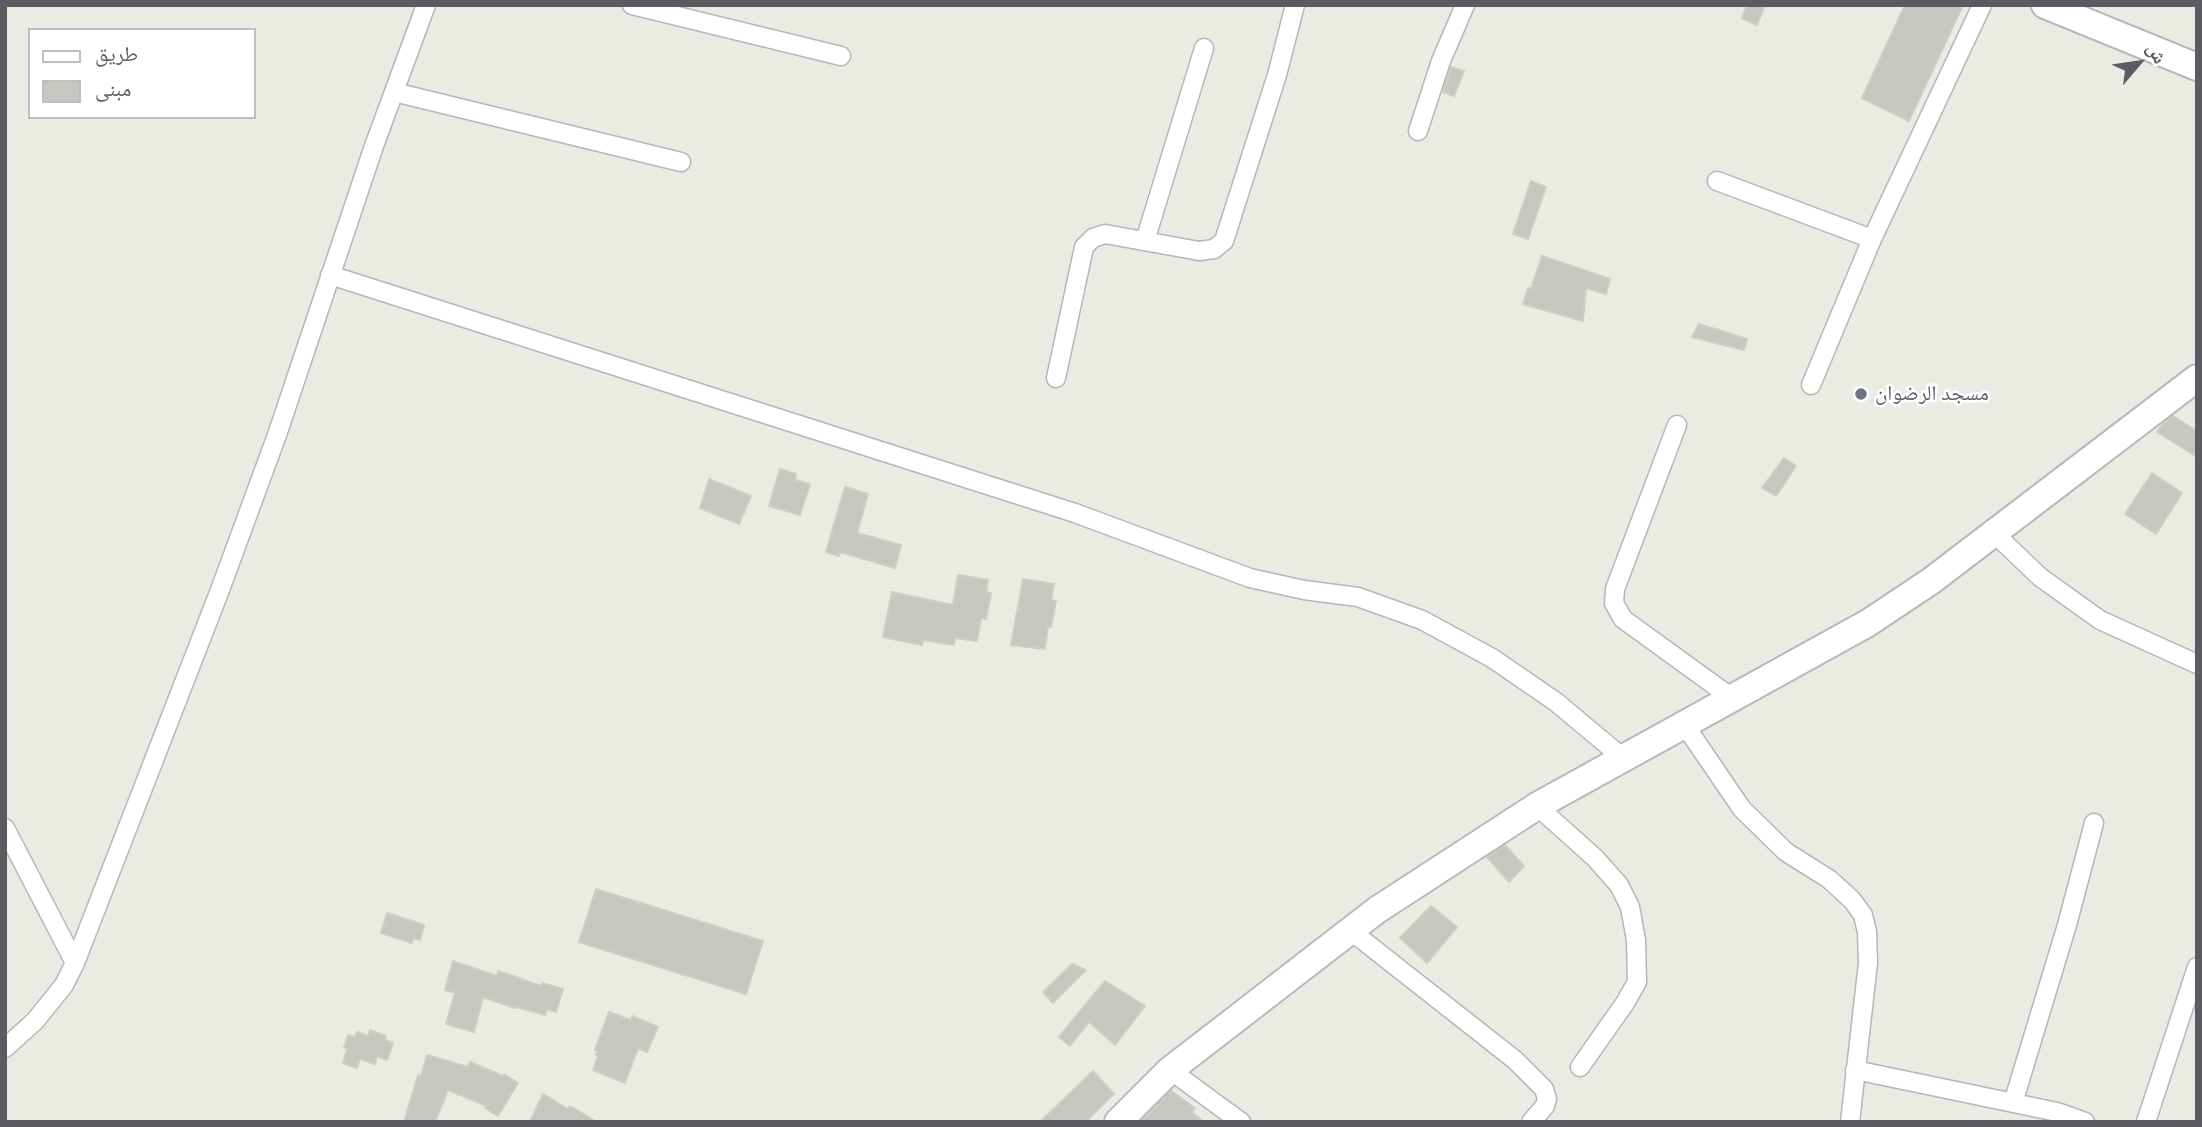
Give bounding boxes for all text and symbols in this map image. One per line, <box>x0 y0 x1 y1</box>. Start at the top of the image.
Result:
legend <box>28 28 256 119</box>
north arrow <box>2104 28 2174 98</box>
text: ش <box>2141 38 2174 68</box>
text: طريق <box>95 39 138 68</box>
text: مبنى <box>95 74 131 103</box>
place label: مسجد الرضوان <box>1875 381 1989 407</box>
marker: مسجد الرضوان <box>1853 386 1869 402</box>

